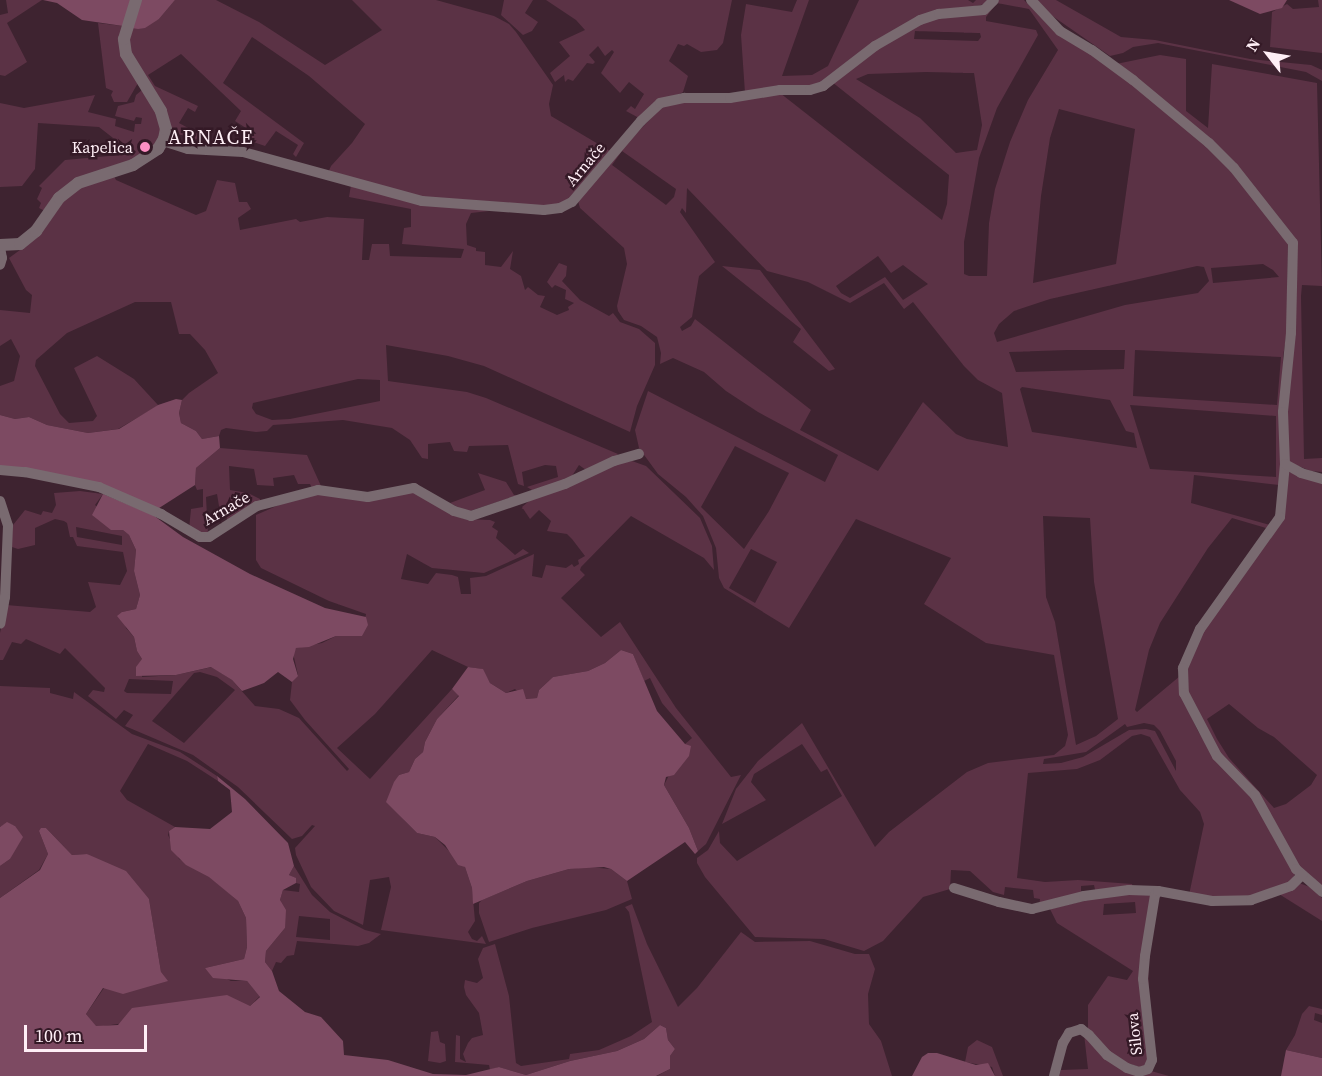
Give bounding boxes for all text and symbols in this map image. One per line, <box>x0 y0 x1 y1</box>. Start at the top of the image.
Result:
north arrow <box>1238 24 1298 84</box>
text: N <box>1240 34 1265 55</box>
district label: ARNAČE <box>168 125 254 149</box>
place label: Kapelica <box>72 137 133 157</box>
street label: Arnače <box>561 138 609 190</box>
marker: Kapelica <box>138 140 152 154</box>
street label: Arnače <box>199 487 253 529</box>
street label: Silova <box>1122 1012 1146 1056</box>
scale bar <box>27 1013 150 1051</box>
text: 100 m <box>35 1023 82 1048</box>

